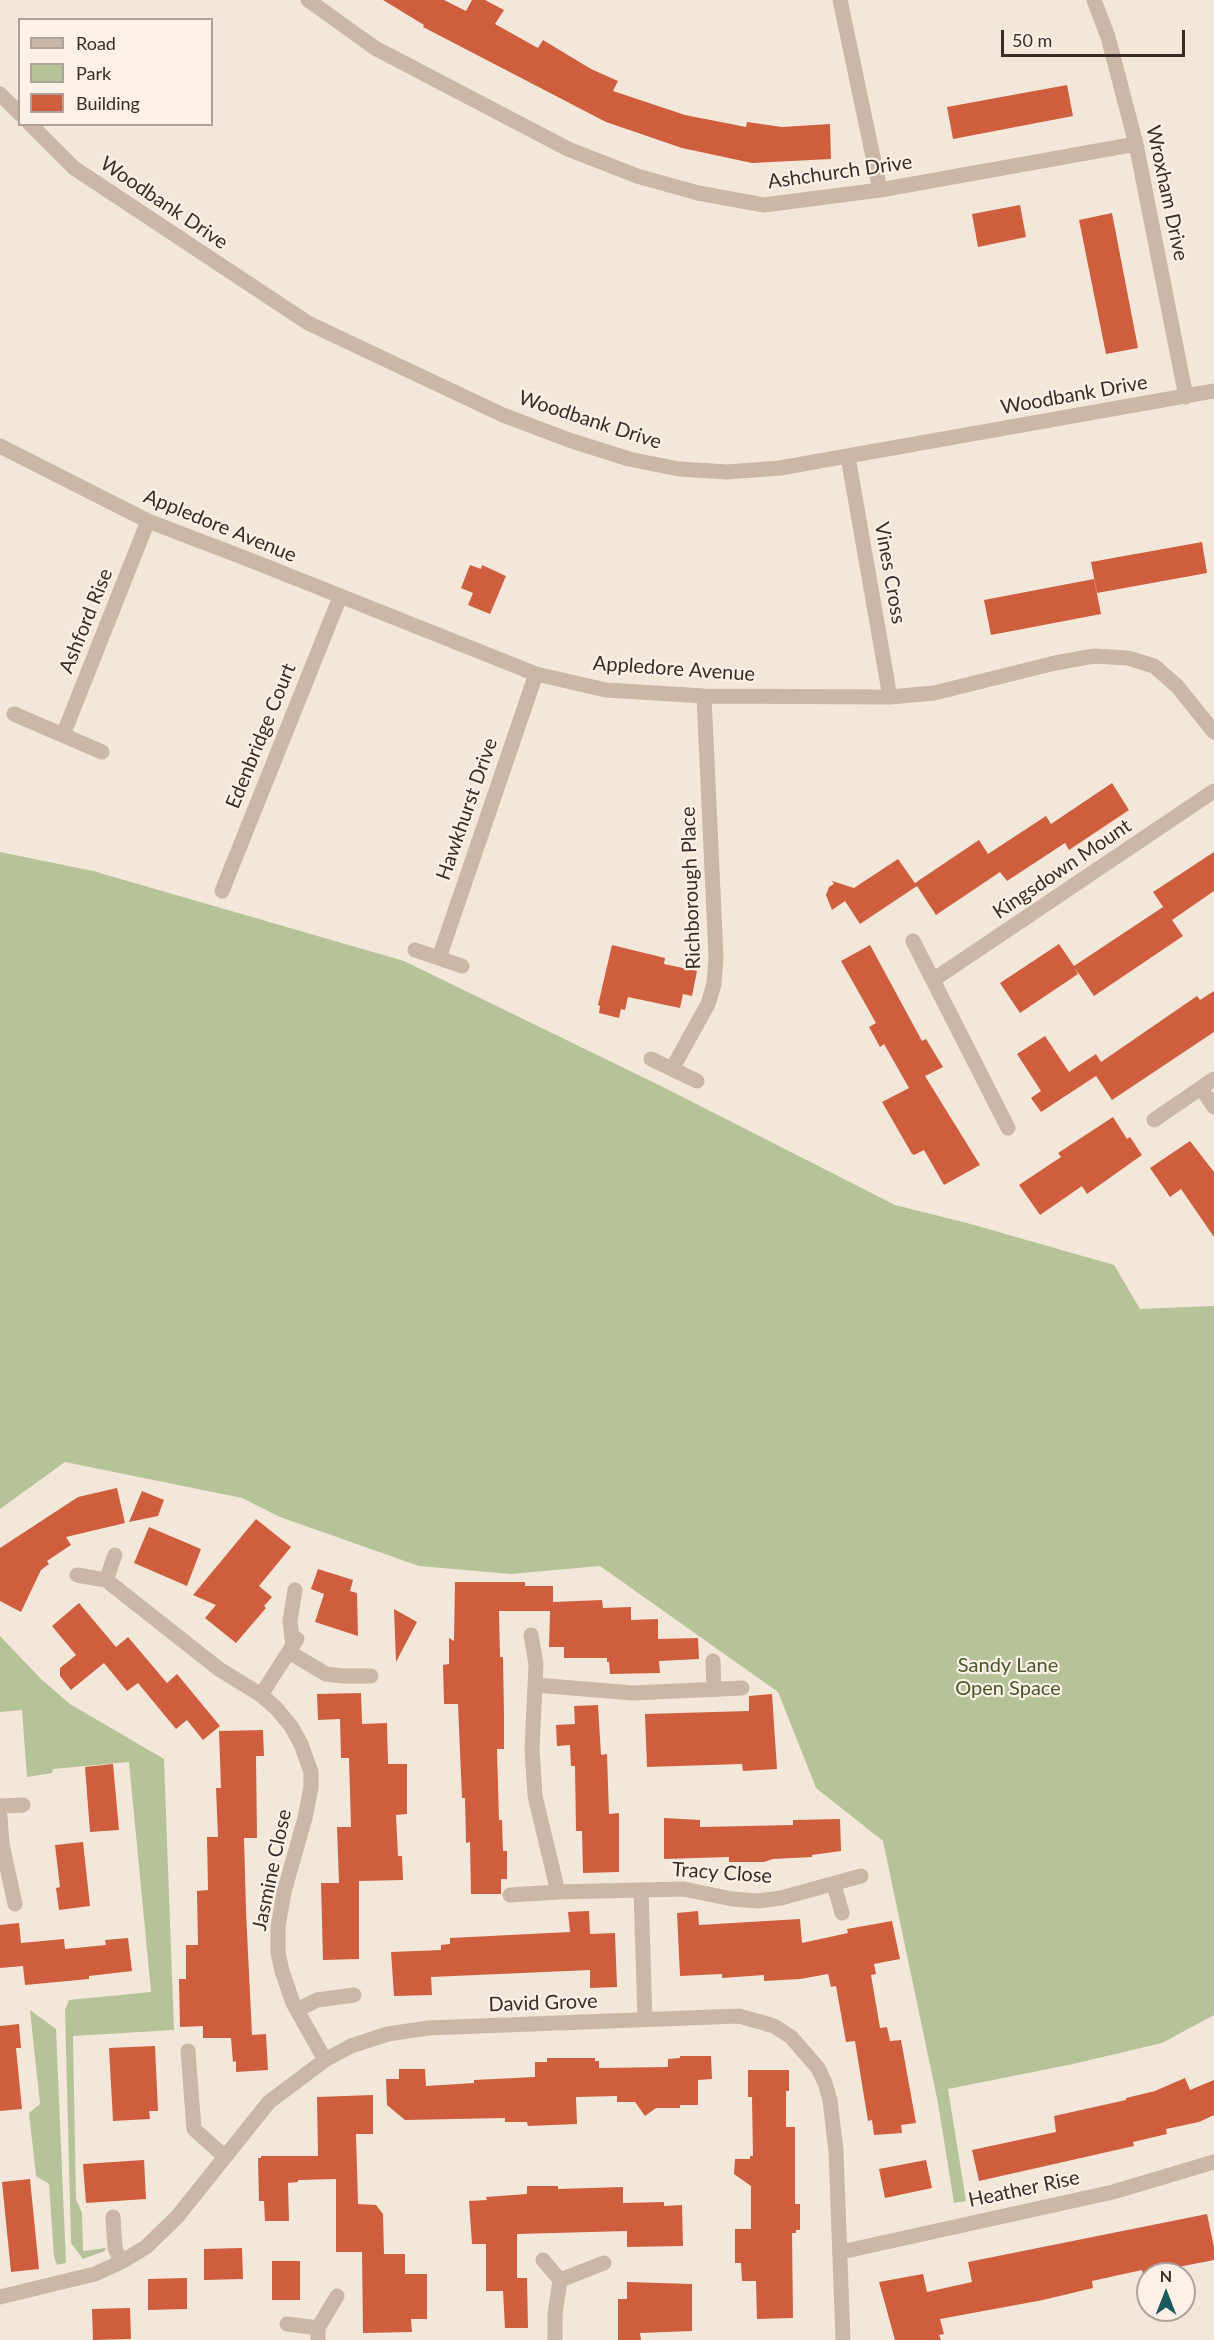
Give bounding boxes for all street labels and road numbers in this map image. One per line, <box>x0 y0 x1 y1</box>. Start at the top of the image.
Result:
street label: Wroxham Drive <box>1141 123 1193 263</box>
street label: Ashchurch Drive <box>766 150 914 194</box>
street label: Woodbank Drive <box>96 151 232 255</box>
street label: Woodbank Drive <box>999 370 1149 420</box>
street label: Woodbank Drive <box>516 386 664 454</box>
street label: Appledore Avenue <box>140 484 300 568</box>
street label: Vines Cross <box>869 520 911 626</box>
street label: Ashford Rise <box>54 565 118 677</box>
street label: Appledore Avenue <box>592 651 756 687</box>
street label: Edenbridge Court <box>221 660 301 812</box>
street label: Hawkhurst Drive <box>431 735 503 883</box>
street label: Richborough Place <box>676 806 706 970</box>
street label: Kingsdown Mount <box>988 814 1136 924</box>
street label: Jasmine Close <box>247 1807 297 1933</box>
street label: Tracy Close <box>671 1858 773 1888</box>
street label: David Grove <box>488 1989 598 2017</box>
street label: Heather Rise <box>966 2166 1082 2212</box>

